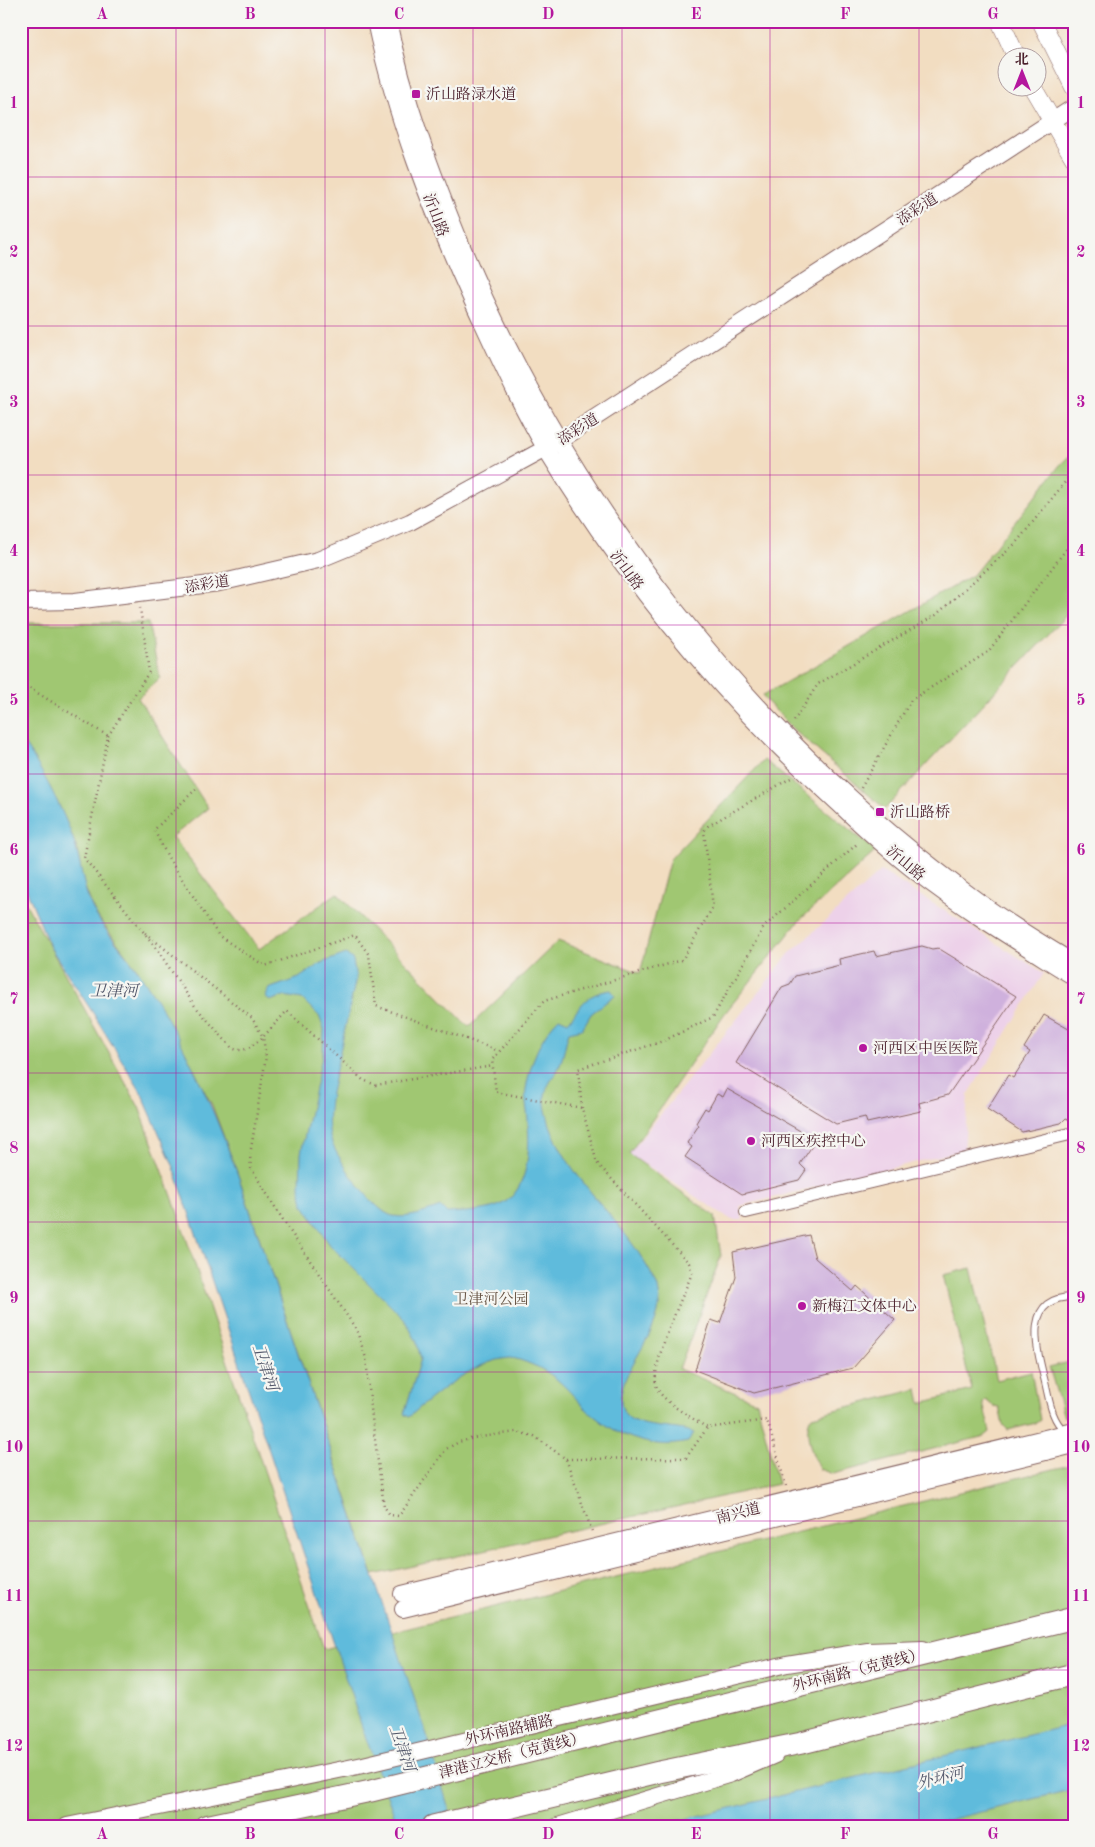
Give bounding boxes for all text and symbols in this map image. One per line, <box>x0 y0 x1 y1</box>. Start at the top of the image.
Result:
text: A <box>96 7 108 23</box>
text: B <box>244 7 256 23</box>
text: C <box>394 7 404 23</box>
text: D <box>542 7 554 23</box>
text: E <box>690 7 702 23</box>
text: F <box>840 7 851 23</box>
text: G <box>987 7 999 23</box>
north arrow <box>998 48 1048 98</box>
text: 北 <box>1015 52 1029 67</box>
place label: 沂山路渌水道 <box>426 86 516 103</box>
marker: 沂山路渌水道 <box>410 88 422 100</box>
text: 1 <box>9 96 19 112</box>
text: 1 <box>1076 96 1086 112</box>
street label: 添彩道 <box>894 190 941 229</box>
street label: 沂山路 <box>420 191 452 239</box>
text: 2 <box>9 245 19 261</box>
text: 2 <box>1076 245 1086 261</box>
text: 3 <box>9 395 19 411</box>
text: 3 <box>1076 395 1086 411</box>
street label: 添彩道 <box>555 410 602 449</box>
text: 4 <box>9 544 19 560</box>
text: 4 <box>1076 544 1086 560</box>
street label: 沂山路 <box>606 547 647 593</box>
street label: 添彩道 <box>184 573 231 596</box>
text: 5 <box>9 693 19 709</box>
text: 5 <box>1076 693 1086 709</box>
place label: 沂山路桥 <box>890 804 950 821</box>
marker: 沂山路桥 <box>874 806 886 818</box>
street label: 沂山路 <box>883 842 928 884</box>
text: 6 <box>9 843 19 859</box>
text: 6 <box>1076 843 1086 859</box>
water label: 卫津河 <box>90 982 141 1000</box>
text: 7 <box>9 992 19 1008</box>
text: 7 <box>1076 992 1086 1008</box>
place label: 河西区中医医院 <box>873 1040 978 1057</box>
marker: 河西区中医医院 <box>857 1042 869 1054</box>
place label: 河西区疾控中心 <box>761 1133 866 1150</box>
marker: 河西区疾控中心 <box>745 1135 757 1147</box>
text: 8 <box>9 1141 19 1157</box>
text: 8 <box>1076 1141 1086 1157</box>
text: 9 <box>9 1291 19 1307</box>
park label: 卫津河公园 <box>453 1291 529 1308</box>
text: 9 <box>1076 1291 1086 1307</box>
place label: 新梅江文体中心 <box>812 1298 917 1315</box>
marker: 新梅江文体中心 <box>796 1300 808 1312</box>
water label: 卫津河 <box>249 1342 282 1396</box>
text: 10 <box>5 1440 23 1456</box>
text: 10 <box>1072 1440 1090 1456</box>
street label: 南兴道 <box>714 1500 762 1527</box>
text: 11 <box>5 1589 23 1605</box>
text: 11 <box>1072 1589 1090 1605</box>
street label: 外环南路（克黄线） <box>791 1646 926 1695</box>
street label: 外环南路辅路 <box>463 1712 555 1749</box>
water label: 卫津河 <box>385 1723 420 1777</box>
street label: 津港立交桥（克黄线） <box>437 1729 587 1782</box>
text: 12 <box>5 1739 23 1755</box>
text: 12 <box>1072 1739 1090 1755</box>
water label: 外环河 <box>915 1763 969 1793</box>
text: A <box>96 1827 108 1843</box>
text: B <box>244 1827 256 1843</box>
text: C <box>394 1827 404 1843</box>
text: D <box>542 1827 554 1843</box>
text: E <box>690 1827 702 1843</box>
text: F <box>840 1827 851 1843</box>
text: G <box>987 1827 999 1843</box>

